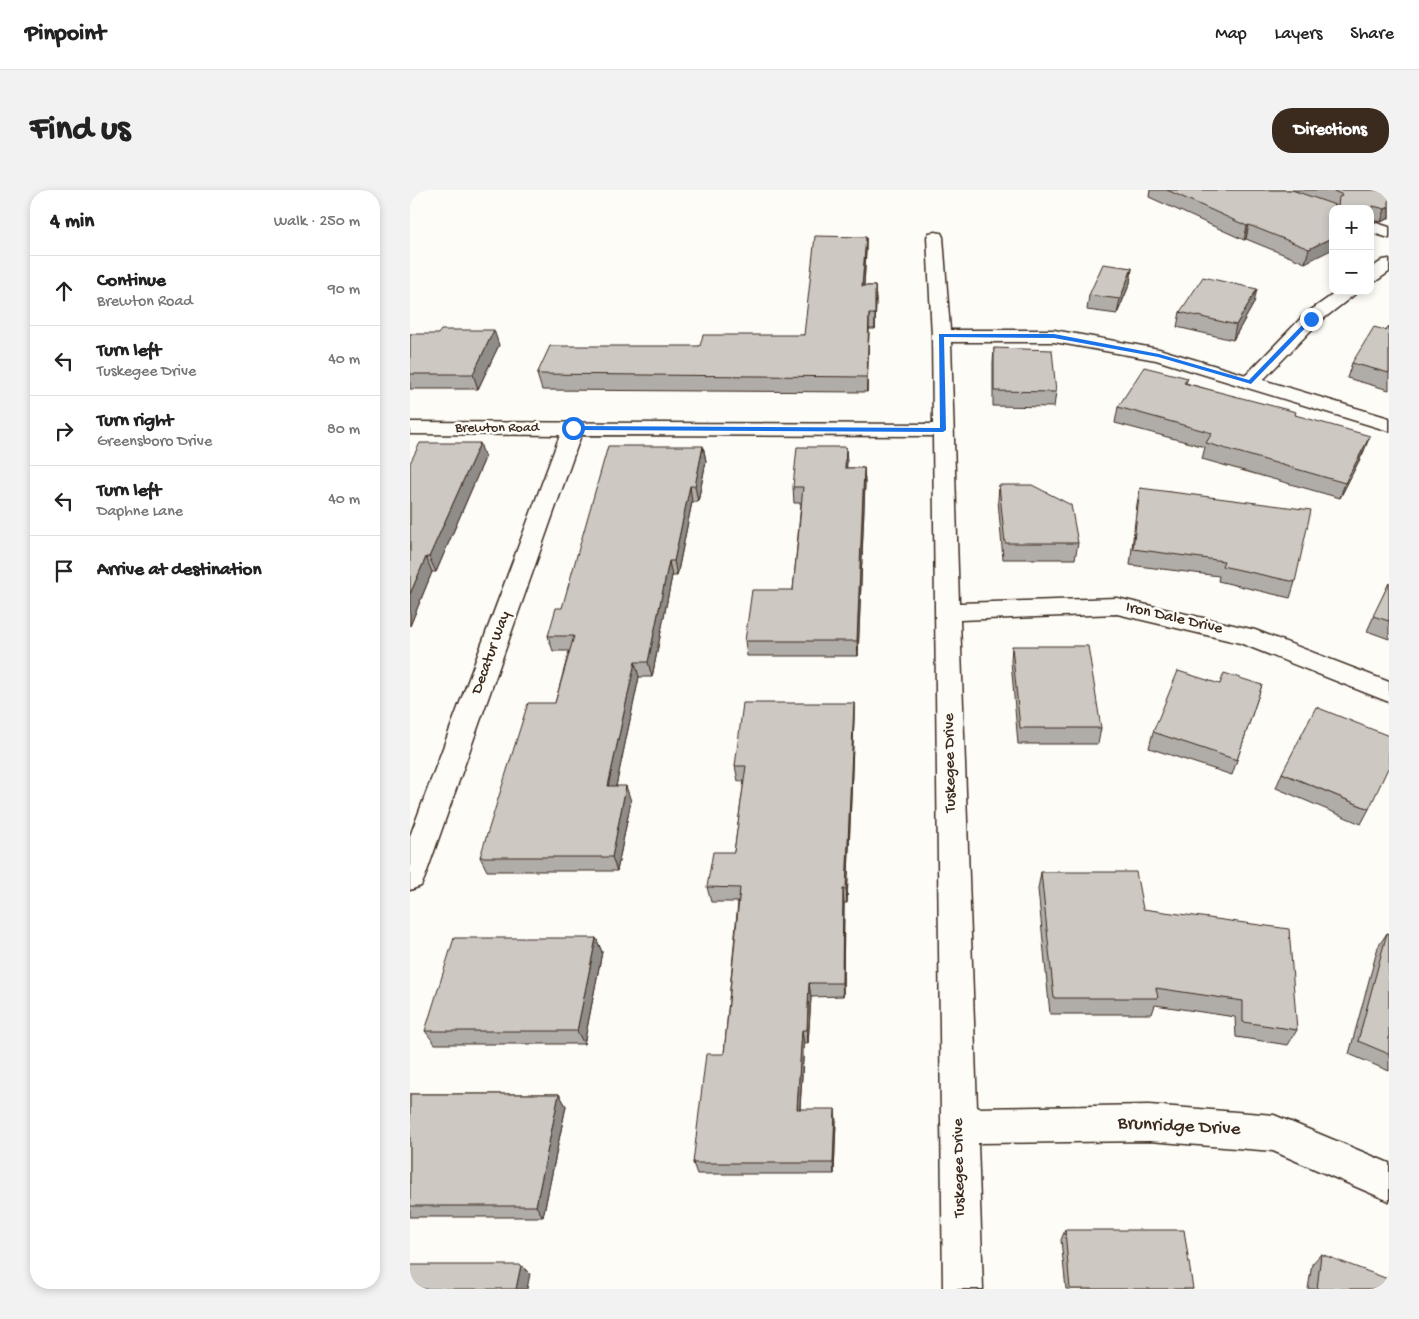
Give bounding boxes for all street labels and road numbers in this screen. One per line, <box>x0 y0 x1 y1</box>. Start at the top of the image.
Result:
street label: Brewton Road <box>454 420 541 437</box>
street label: Iron Dale Drive <box>1124 599 1225 640</box>
street label: Decatur Way <box>468 609 516 698</box>
street label: Tuskegee Drive <box>941 712 961 814</box>
street label: Brunridge Drive <box>1116 1112 1241 1142</box>
street label: Tuskegee Drive <box>950 1117 970 1219</box>

